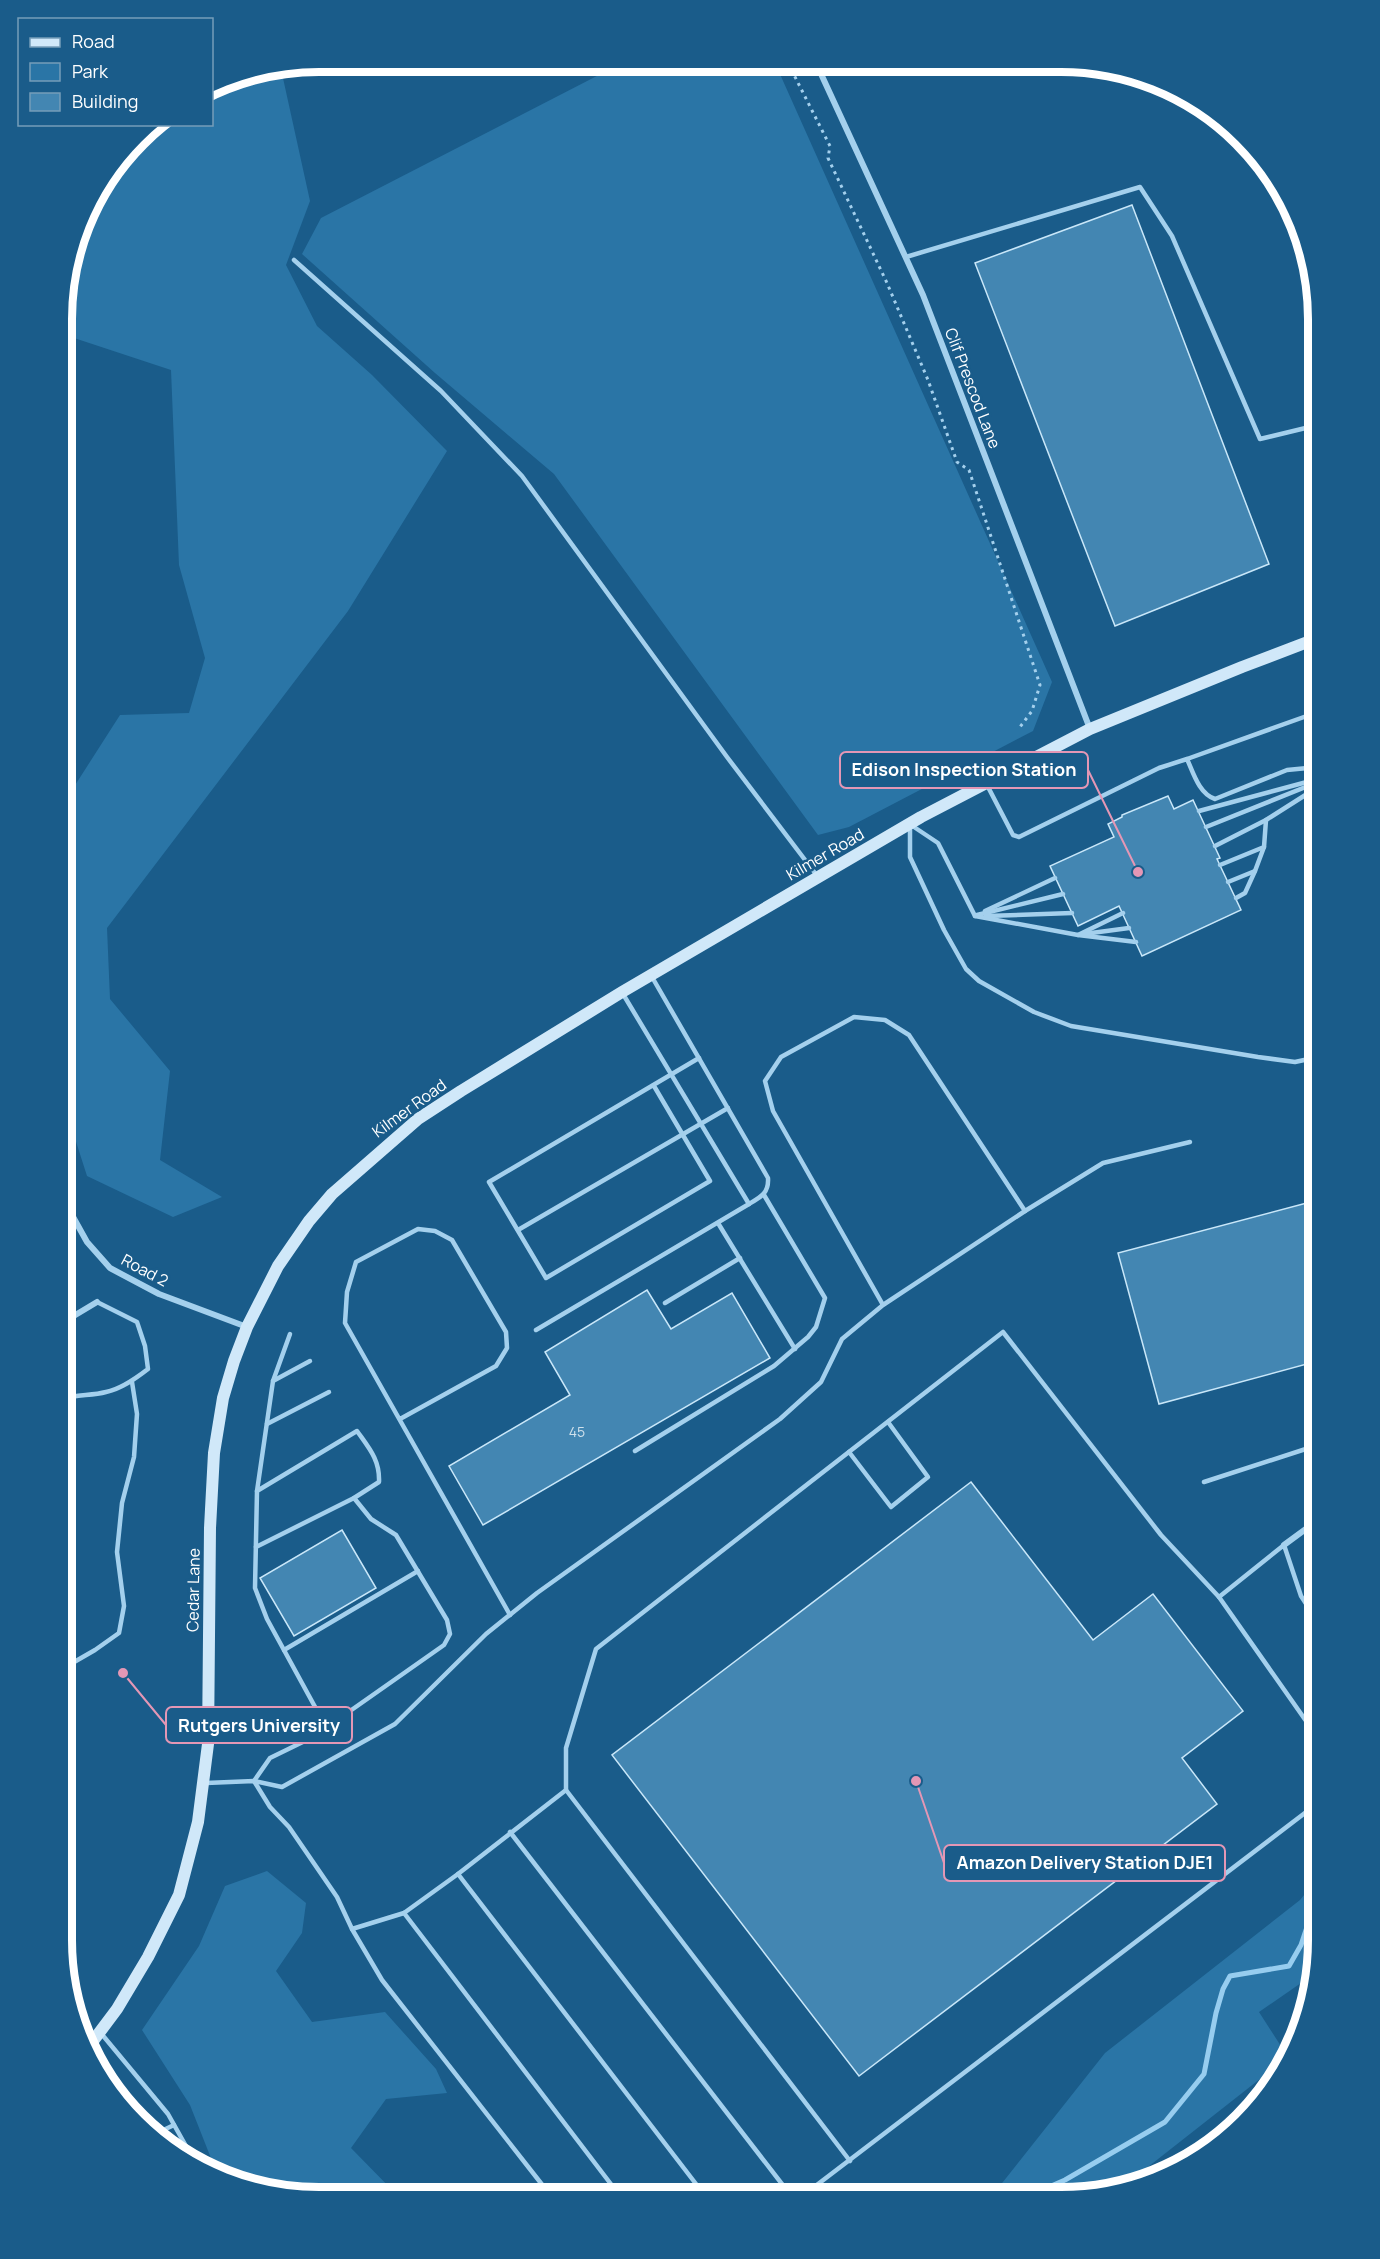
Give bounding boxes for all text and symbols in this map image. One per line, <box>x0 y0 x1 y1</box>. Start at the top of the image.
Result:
legend <box>18 18 213 126</box>
text: Road <box>72 29 115 53</box>
text: Park <box>72 59 109 83</box>
text: Building <box>72 89 138 113</box>
street label: Clif Prescod Lane <box>940 325 1006 451</box>
callout: Edison Inspection Station <box>840 752 1088 788</box>
text: Edison Inspection Station <box>852 757 1076 781</box>
street label: Kilmer Road <box>782 823 868 885</box>
street label: Kilmer Road <box>367 1074 451 1142</box>
street label: Road 2 <box>118 1248 172 1292</box>
house number: 45 <box>569 1422 585 1441</box>
street label: Cedar Lane <box>181 1548 205 1632</box>
callout: Rutgers University <box>166 1707 352 1743</box>
text: Rutgers University <box>178 1713 340 1737</box>
callout: Amazon Delivery Station DJE1 <box>944 1845 1225 1881</box>
text: Amazon Delivery Station DJE1 <box>957 1850 1213 1874</box>

